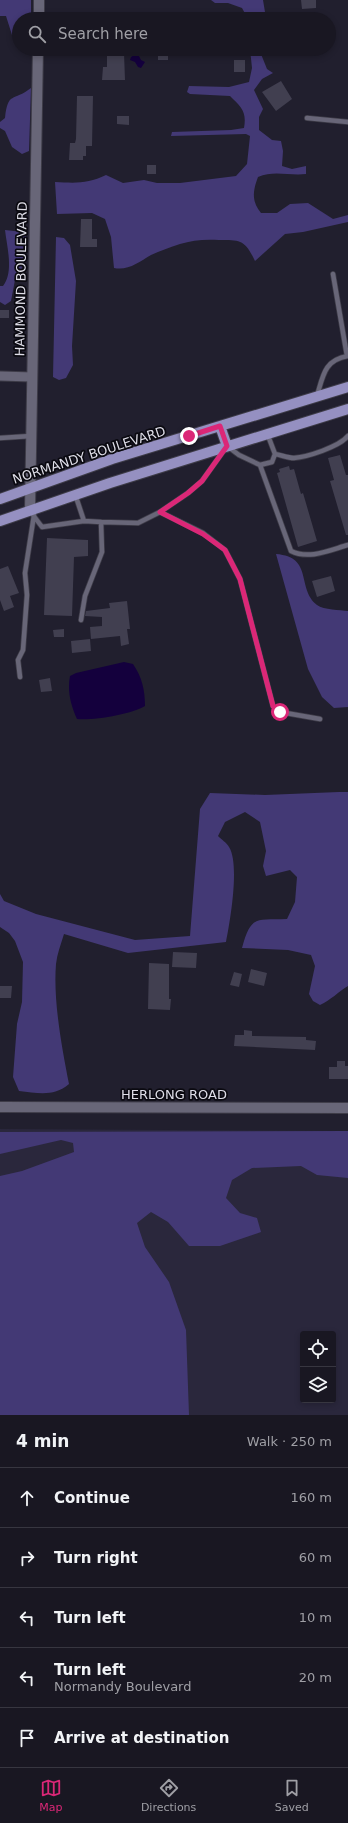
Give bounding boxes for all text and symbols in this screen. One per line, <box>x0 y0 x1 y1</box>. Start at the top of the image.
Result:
search box <box>12 12 336 56</box>
icon: search <box>26 23 48 45</box>
text: Search here <box>58 25 148 43</box>
street label: HAMMOND BOULEVARD <box>12 201 30 357</box>
street label: NORMANDY BOULEVARD <box>11 423 167 487</box>
route end <box>180 427 198 445</box>
route start <box>271 703 289 721</box>
street label: HERLONG ROAD <box>121 1087 227 1102</box>
map controls <box>300 1331 336 1403</box>
button: locate <box>300 1331 336 1367</box>
button: layers <box>300 1367 336 1403</box>
text: 4 min <box>16 1431 69 1451</box>
text: Walk · 250 m <box>247 1434 332 1449</box>
icon: ahead <box>16 1487 38 1509</box>
text: Continue <box>54 1489 130 1507</box>
text: 160 m <box>290 1490 332 1505</box>
icon: right <box>16 1547 38 1569</box>
text: Turn right <box>54 1549 138 1567</box>
text: 60 m <box>299 1550 332 1565</box>
icon: left <box>16 1607 38 1629</box>
text: Turn left <box>54 1609 126 1627</box>
text: 10 m <box>299 1610 332 1625</box>
text: Turn left <box>54 1661 126 1679</box>
icon: left <box>16 1667 38 1689</box>
text: 20 m <box>299 1670 332 1685</box>
text: Normandy Boulevard <box>54 1679 192 1694</box>
icon: arrive <box>16 1727 38 1749</box>
text: Arrive at destination <box>54 1729 229 1747</box>
tab: Map <box>39 1777 62 1814</box>
tab: Directions <box>141 1777 196 1814</box>
tab: Saved <box>275 1777 309 1814</box>

